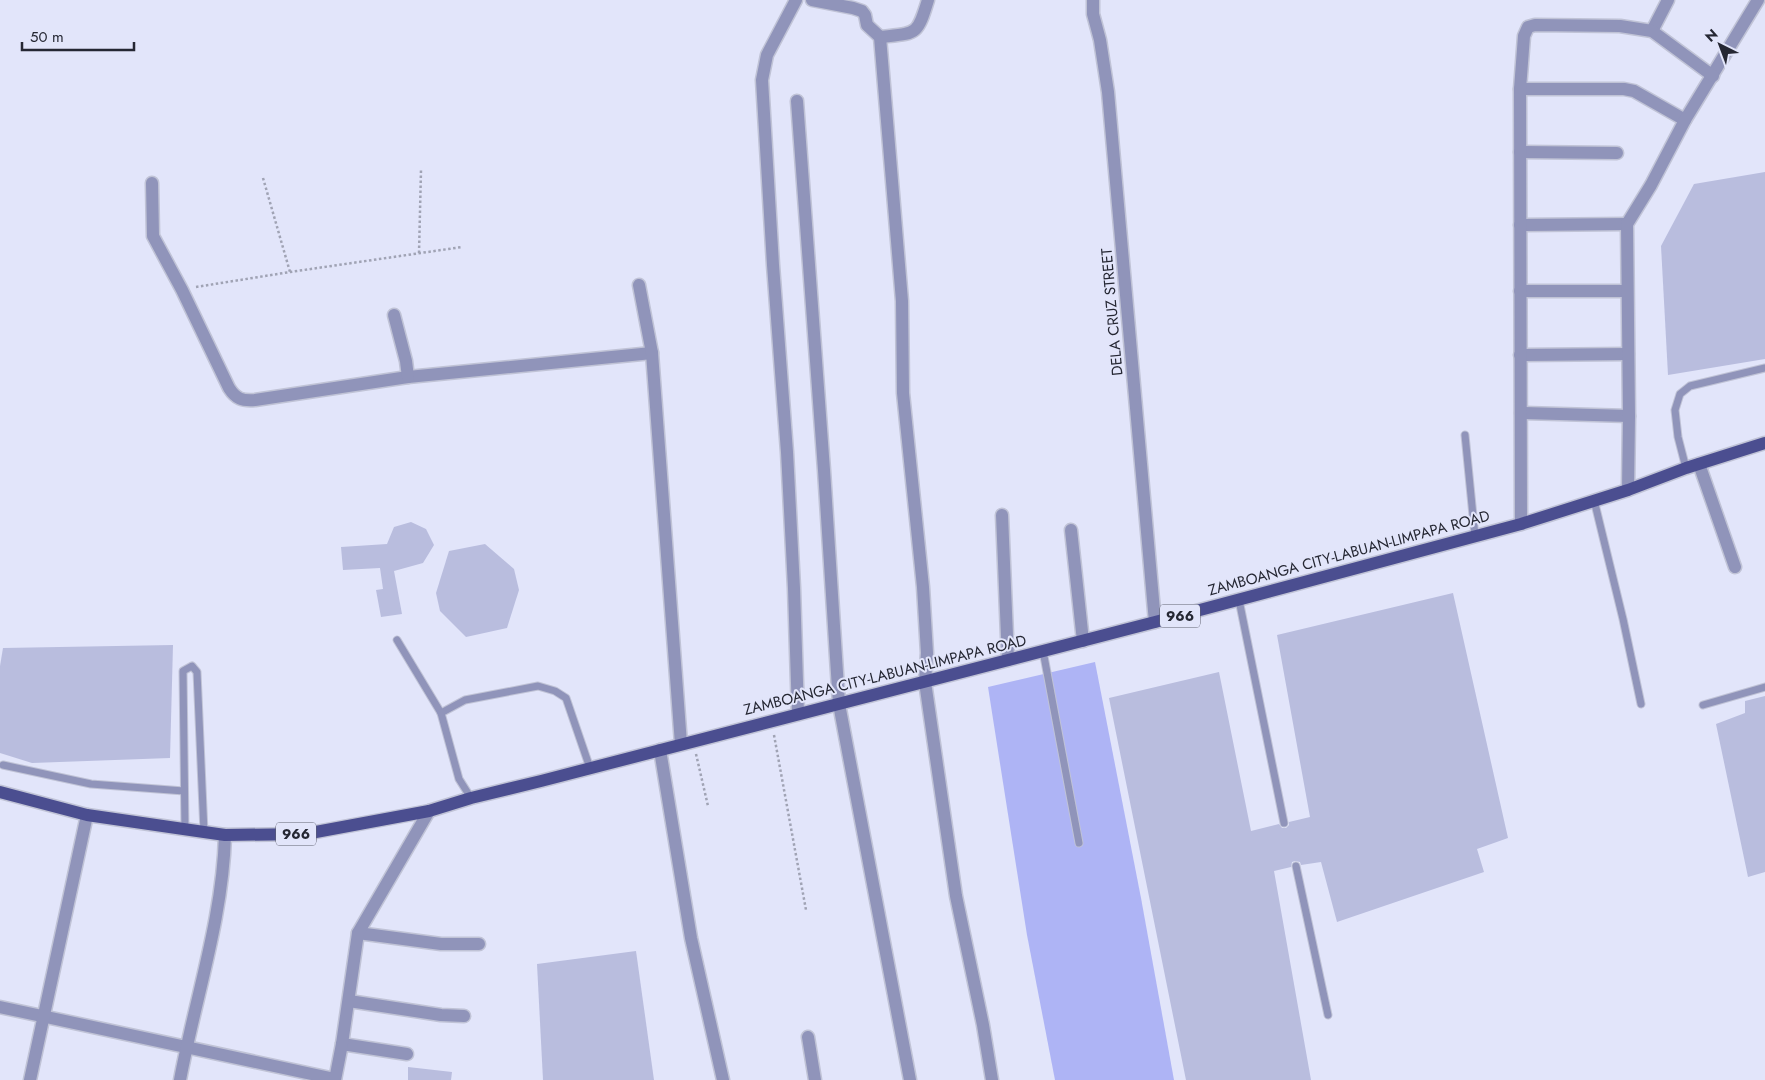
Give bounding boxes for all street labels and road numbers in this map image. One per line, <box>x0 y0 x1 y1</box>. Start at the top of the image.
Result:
street label: DELA CRUZ STREET <box>1095 247 1129 377</box>
street label: ZAMBOANGA CITY-LABUAN-LIMPAPA ROAD <box>1206 505 1492 601</box>
road number: 966 <box>1160 604 1200 628</box>
street label: ZAMBOANGA CITY-LABUAN-LIMPAPA ROAD <box>741 629 1029 721</box>
road number: 966 <box>276 822 316 846</box>

